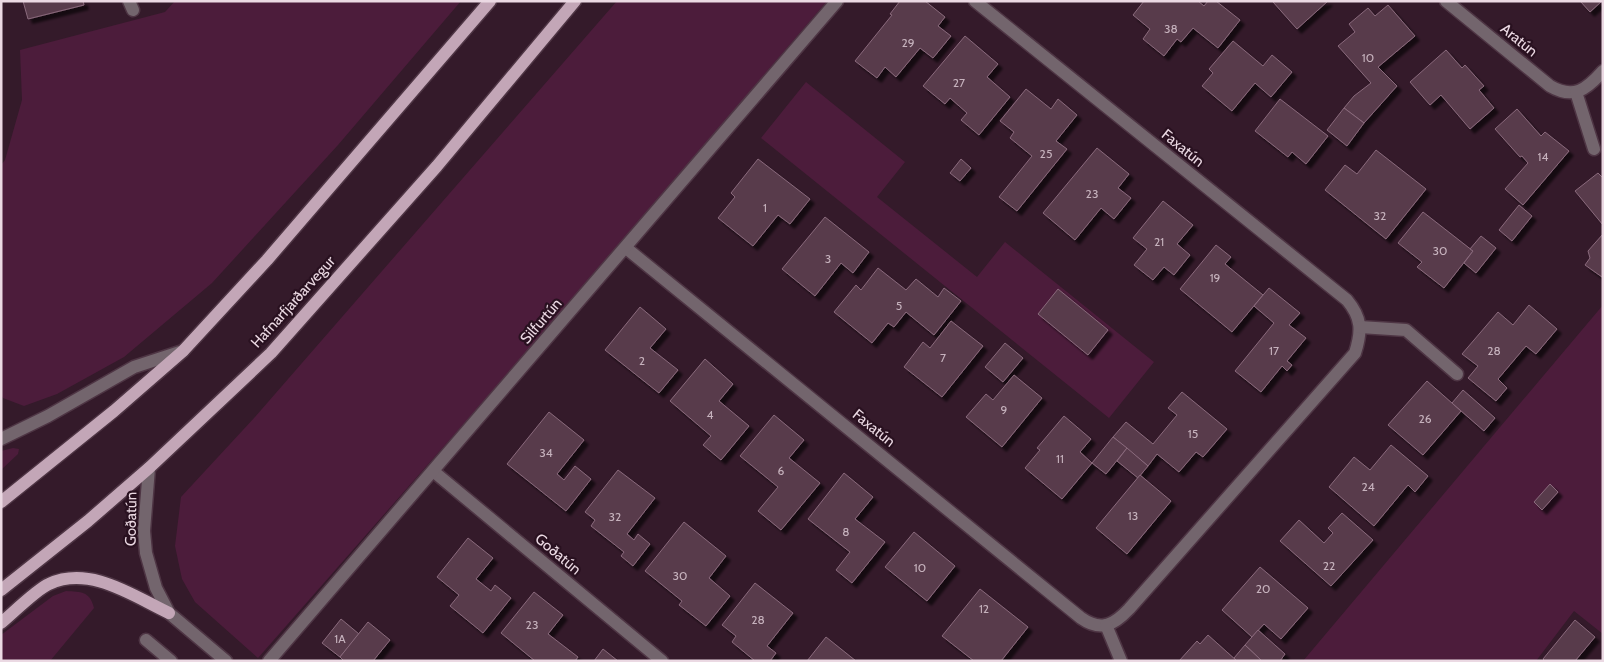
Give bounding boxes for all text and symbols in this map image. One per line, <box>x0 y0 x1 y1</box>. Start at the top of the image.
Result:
street label: Aratún <box>1497 20 1541 60</box>
house number: 38 <box>1164 21 1178 36</box>
house number: 29 <box>901 35 915 50</box>
house number: 10 <box>1362 50 1374 65</box>
house number: 27 <box>953 75 965 90</box>
street label: Faxatún <box>1158 125 1208 171</box>
house number: 25 <box>1040 146 1052 161</box>
house number: 14 <box>1538 149 1548 164</box>
house number: 23 <box>1086 186 1098 201</box>
house number: 1 <box>763 200 767 215</box>
house number: 32 <box>1374 208 1386 223</box>
house number: 21 <box>1154 234 1164 249</box>
house number: 30 <box>1433 243 1447 258</box>
house number: 3 <box>825 251 831 266</box>
street label: Hafnarfjarðarvegur <box>247 252 339 352</box>
house number: 19 <box>1210 270 1221 285</box>
street label: Silfurtún <box>516 295 566 347</box>
house number: 5 <box>896 298 902 313</box>
house number: 17 <box>1269 343 1279 358</box>
house number: 28 <box>1487 343 1501 358</box>
house number: 7 <box>940 350 946 365</box>
house number: 2 <box>639 353 645 368</box>
house number: 9 <box>1001 402 1008 417</box>
street label: Faxatún <box>849 405 899 451</box>
house number: 4 <box>707 407 714 422</box>
house number: 26 <box>1418 411 1432 426</box>
house number: 15 <box>1188 426 1198 441</box>
house number: 34 <box>539 445 553 460</box>
house number: 11 <box>1056 451 1064 466</box>
house number: 6 <box>778 463 785 478</box>
house number: 24 <box>1361 479 1375 494</box>
street label: Goðatún <box>122 492 140 546</box>
house number: 13 <box>1128 508 1138 523</box>
house number: 32 <box>609 509 621 524</box>
house number: 8 <box>842 524 850 539</box>
street label: Goðatún <box>531 530 585 578</box>
house number: 22 <box>1323 558 1335 573</box>
house number: 10 <box>914 560 926 575</box>
house number: 30 <box>673 568 687 583</box>
house number: 20 <box>1256 581 1270 596</box>
house number: 12 <box>979 601 989 616</box>
house number: 28 <box>751 612 765 627</box>
house number: 23 <box>526 617 538 632</box>
house number: 1A <box>334 631 346 646</box>

